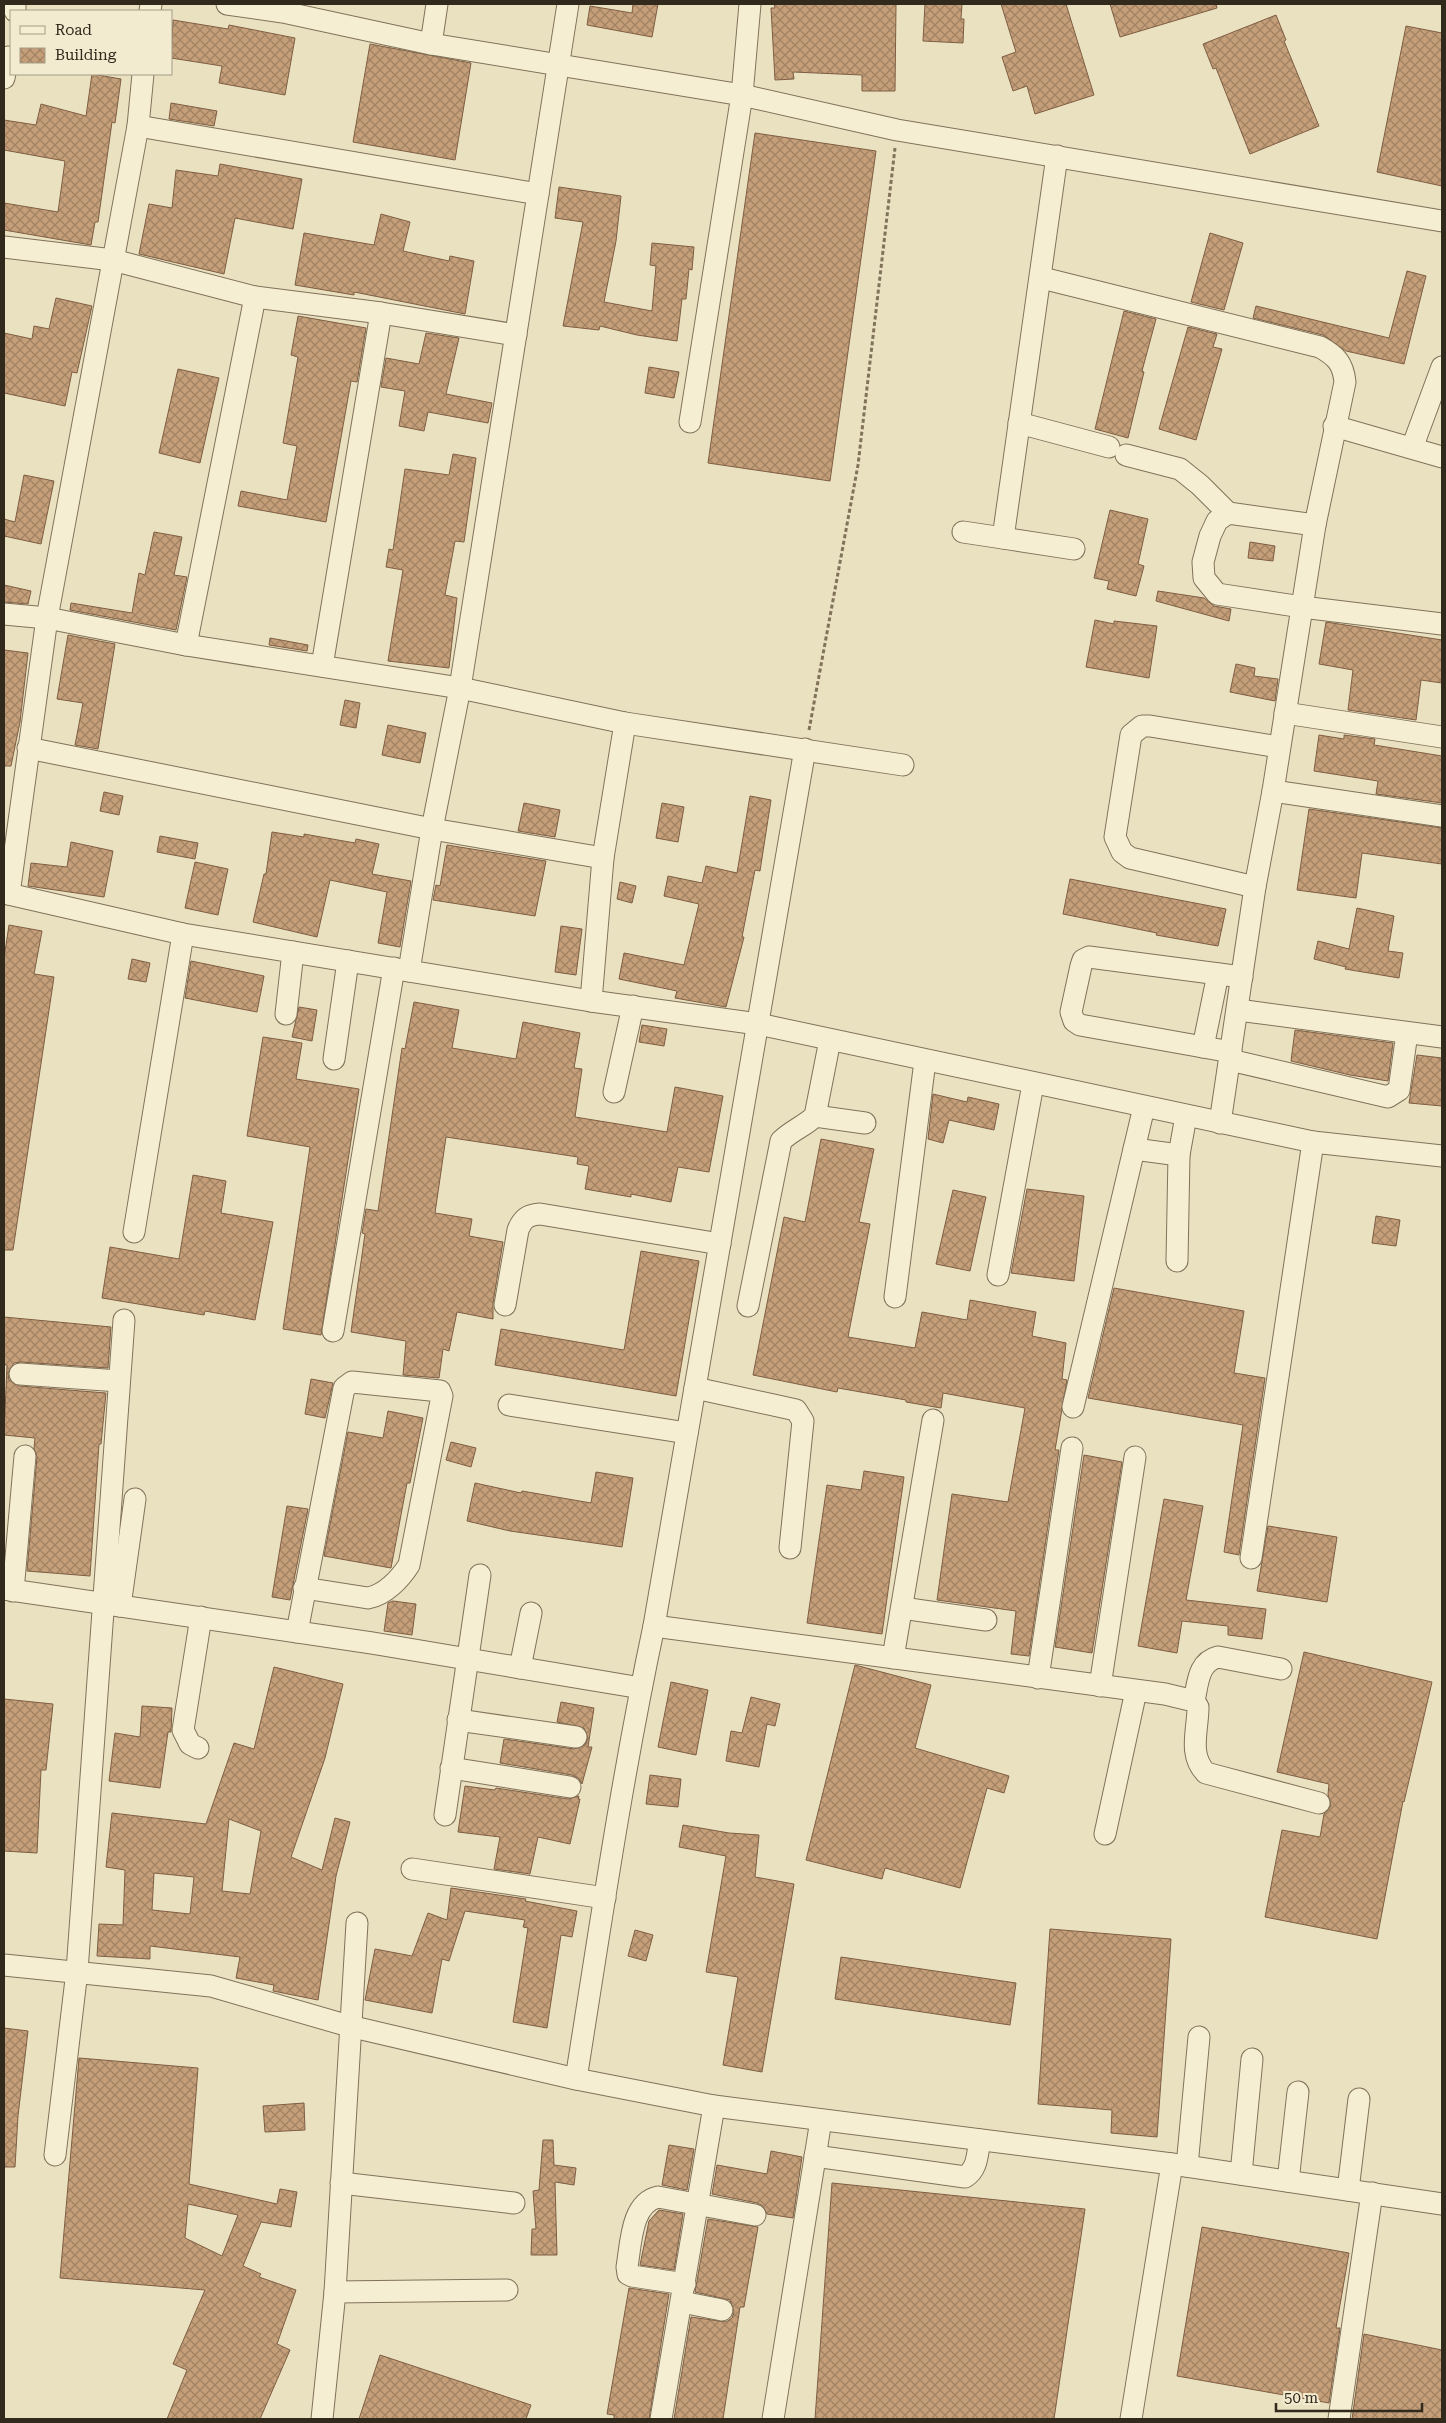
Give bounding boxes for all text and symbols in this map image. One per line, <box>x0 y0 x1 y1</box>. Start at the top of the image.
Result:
legend <box>10 10 172 75</box>
text: Road <box>55 21 92 39</box>
text: Building <box>55 46 117 64</box>
scale bar <box>1276 2380 1422 2412</box>
text: 50 m <box>1284 2389 1319 2407</box>

